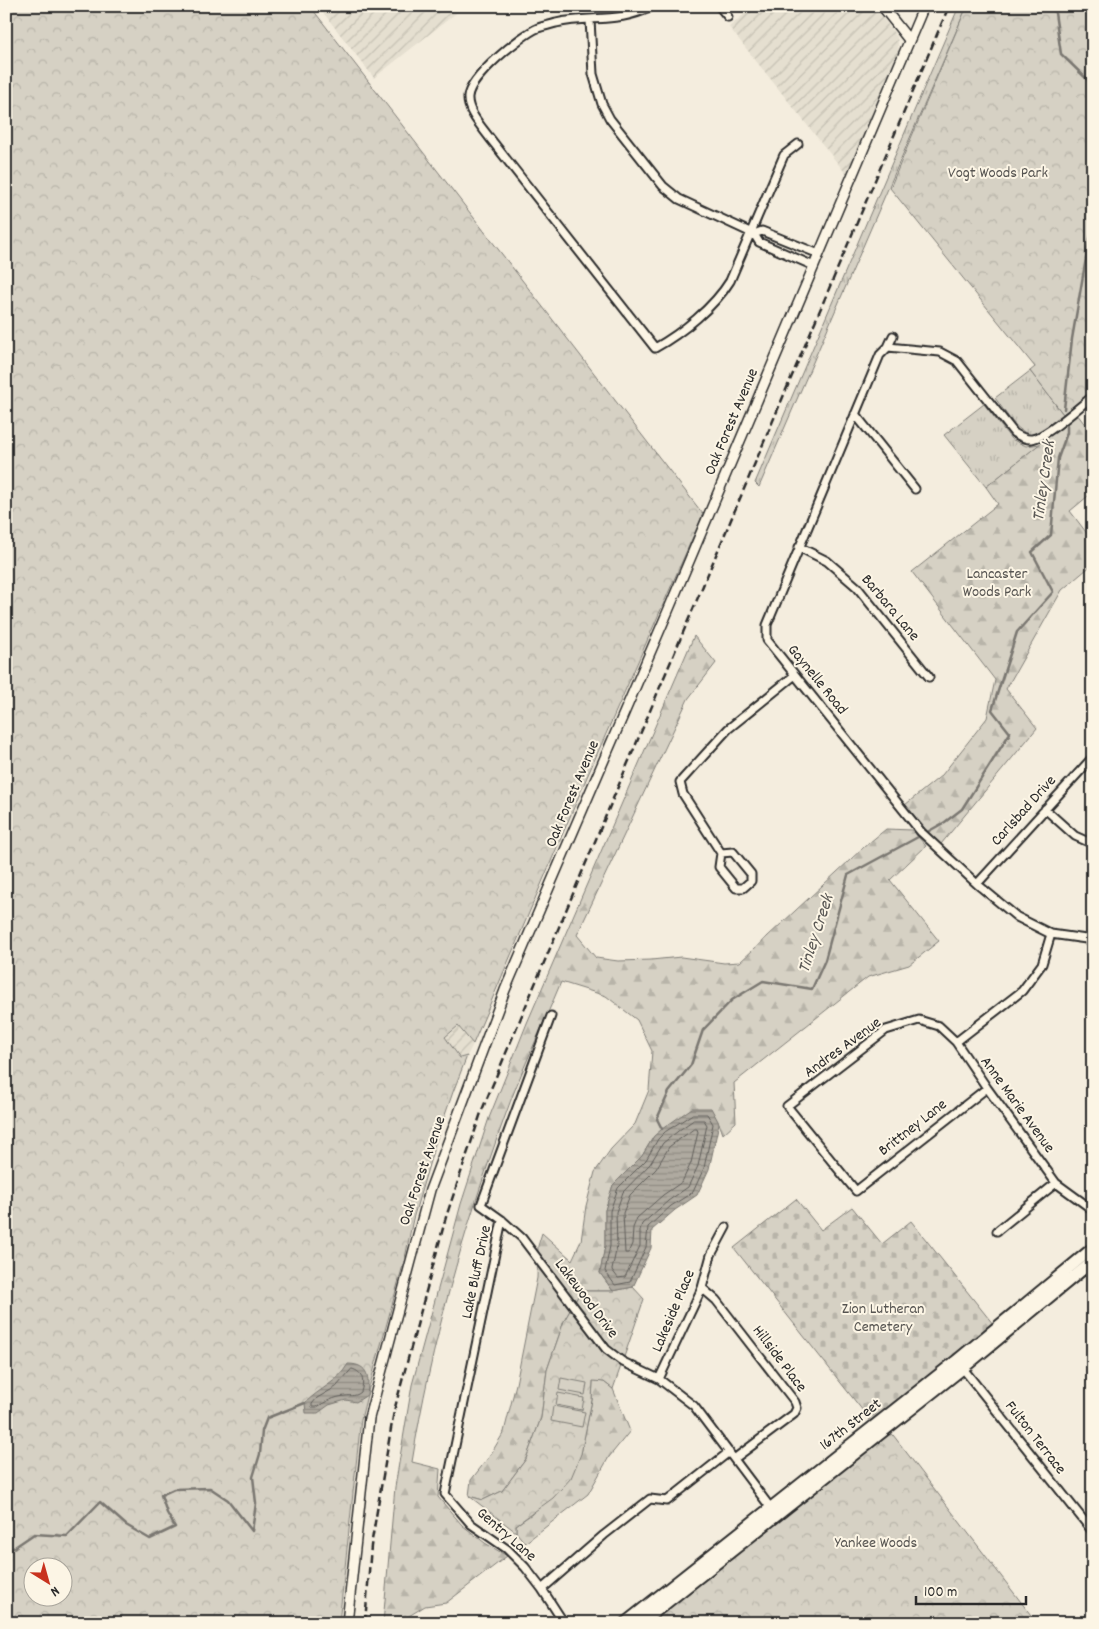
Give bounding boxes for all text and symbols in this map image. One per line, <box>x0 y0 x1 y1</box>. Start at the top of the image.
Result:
park label: Vogt Woods Park <box>948 162 1048 185</box>
street label: Oak Forest Avenue <box>699 365 765 479</box>
water label: Tinley Creek <box>1027 437 1063 523</box>
park label: Lancaster Woods Park <box>963 563 1031 604</box>
street label: Barbara Lane <box>855 570 925 646</box>
street label: Gaynelle Road <box>781 640 853 720</box>
street label: Oak Forest Avenue <box>540 737 606 851</box>
street label: Carlsbad Drive <box>986 770 1062 852</box>
water label: Tinley Creek <box>793 890 842 976</box>
street label: Andres Avenue <box>800 1012 886 1084</box>
street label: Anne Marie Avenue <box>974 1052 1060 1158</box>
street label: Brittney Lane <box>874 1094 952 1162</box>
street label: Oak Forest Avenue <box>394 1113 452 1229</box>
street label: Lake Bluff Drive <box>456 1223 498 1321</box>
street label: Lakewood Drive <box>548 1254 624 1344</box>
street label: Lakeside Place <box>646 1266 702 1356</box>
park label: Zion Lutheran Cemetery <box>842 1298 924 1339</box>
street label: Hillside Place <box>746 1321 812 1397</box>
street label: 167th Street <box>815 1393 887 1457</box>
street label: Fulton Terrace <box>999 1396 1071 1480</box>
street label: Gentry Lane <box>471 1502 541 1568</box>
park label: Yankee Woods <box>835 1532 918 1555</box>
north arrow <box>22 1556 72 1606</box>
scale bar <box>916 1574 1026 1606</box>
text: N <box>46 1581 63 1601</box>
text: 100 m <box>924 1582 957 1604</box>

